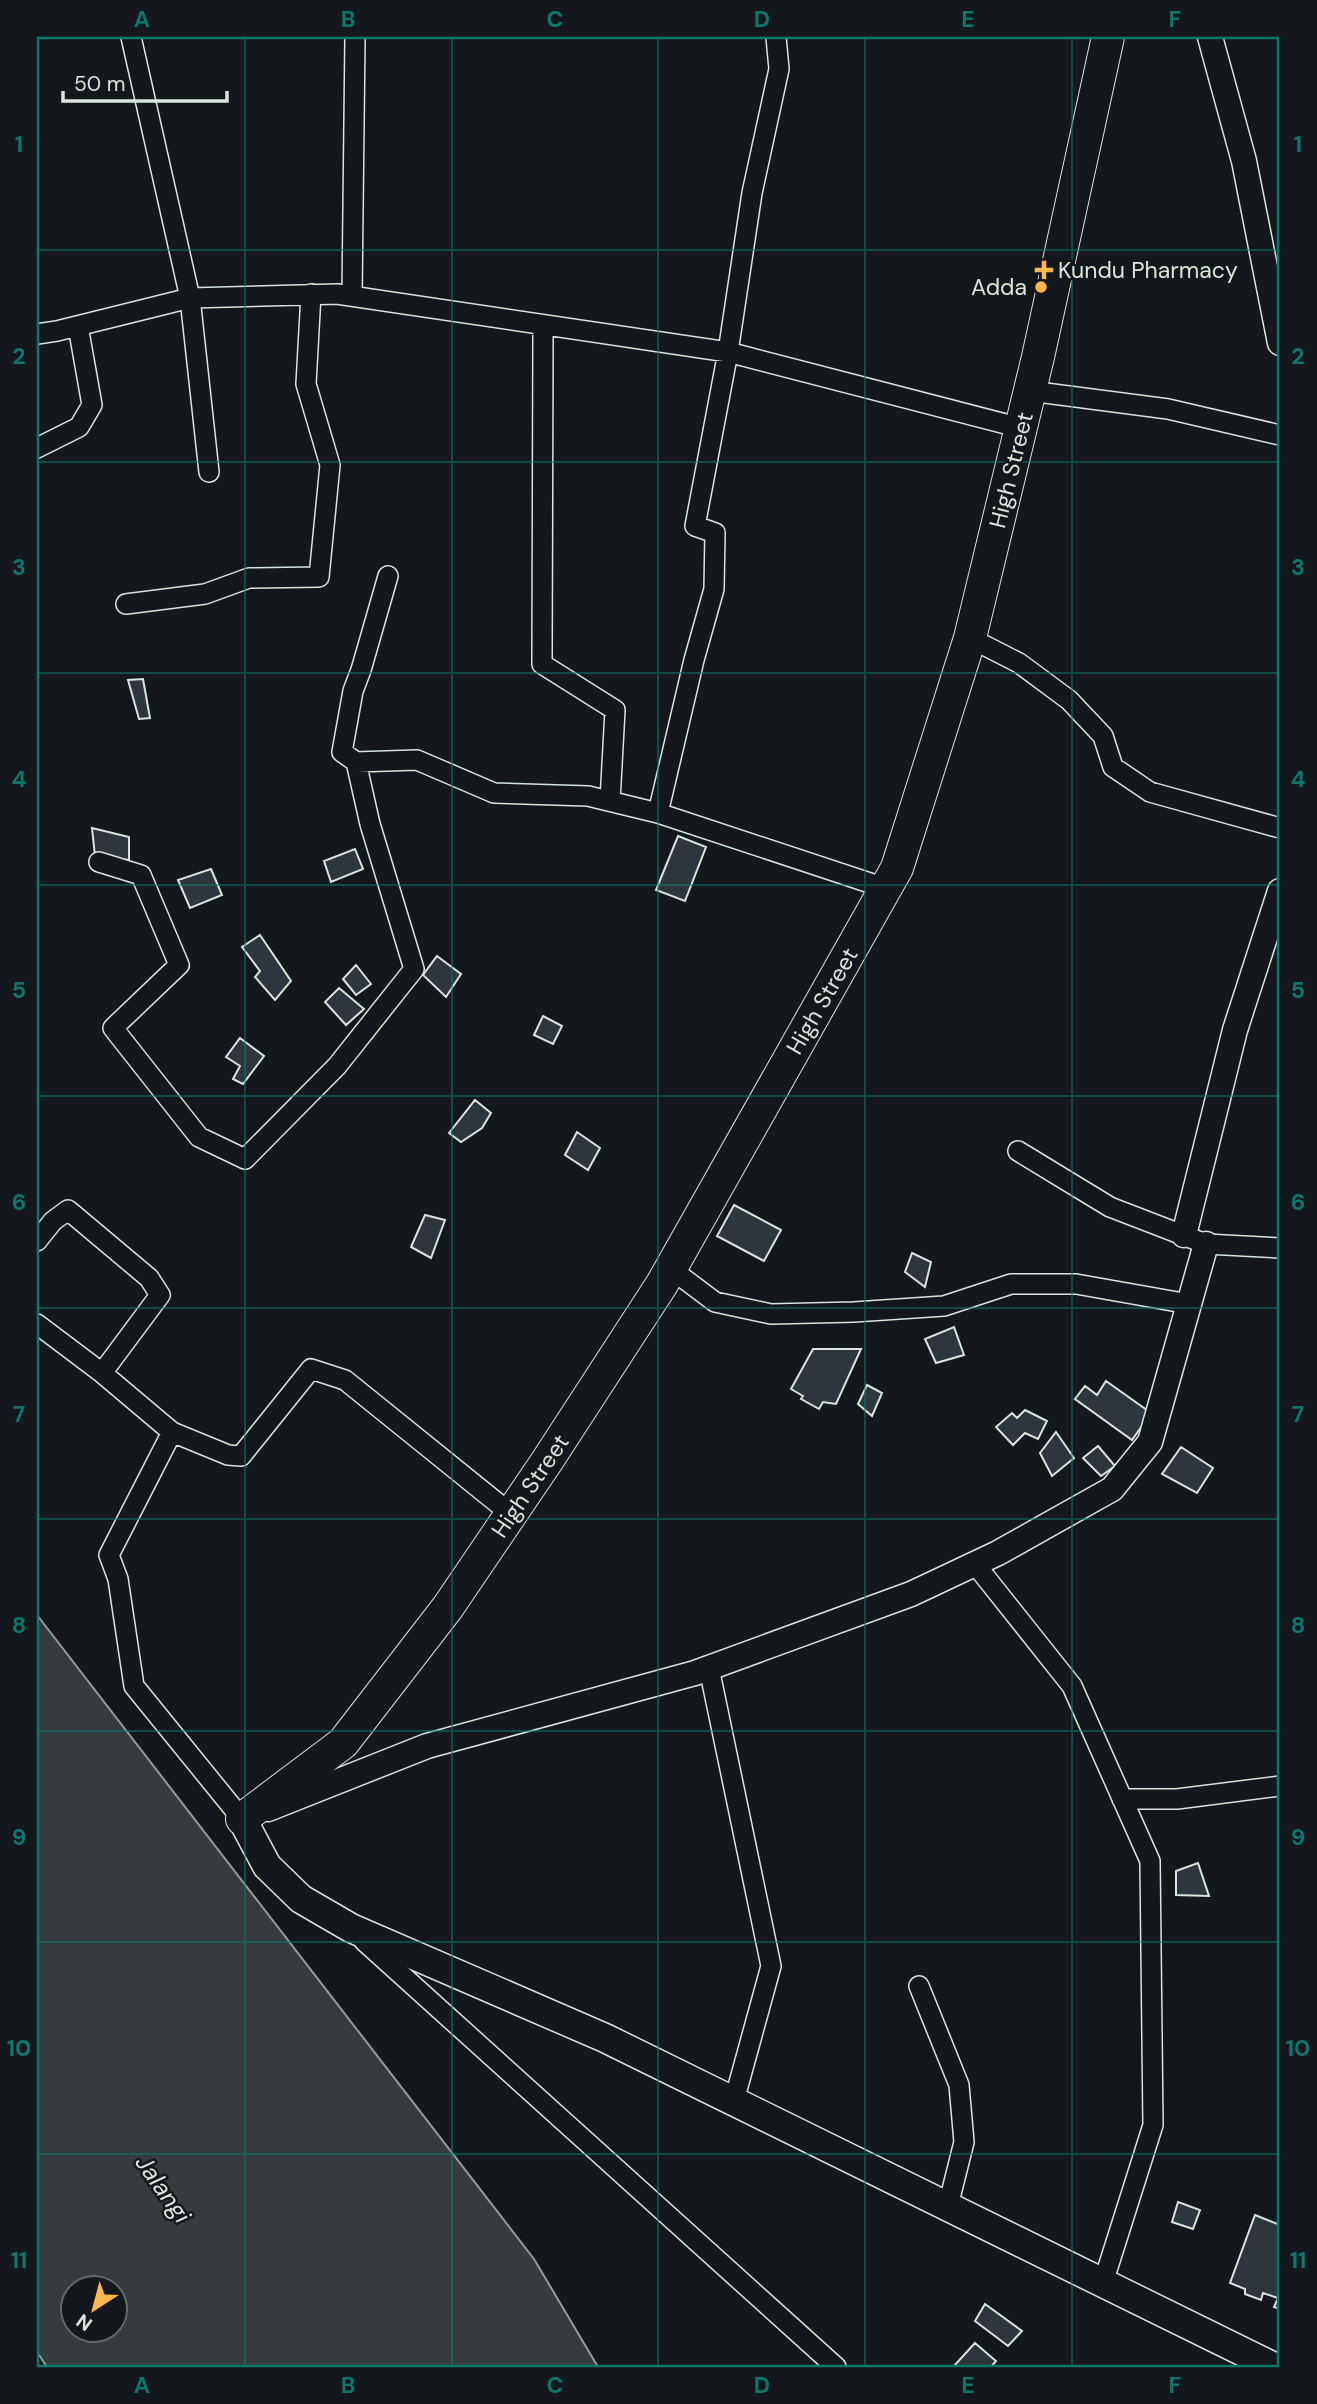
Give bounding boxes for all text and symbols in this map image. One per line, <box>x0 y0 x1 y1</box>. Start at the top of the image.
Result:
text: A <box>134 4 150 34</box>
text: B <box>341 4 355 34</box>
text: C <box>547 4 563 34</box>
text: D <box>754 4 770 34</box>
text: E <box>961 4 975 34</box>
text: F <box>1169 4 1182 34</box>
scale bar <box>63 60 228 104</box>
text: 50 m <box>74 70 125 98</box>
text: 1 <box>15 129 23 159</box>
text: 1 <box>1294 129 1302 159</box>
place label: Kundu Pharmacy <box>1058 255 1238 285</box>
marker: Kundu Pharmacy <box>1036 262 1052 278</box>
place label: Adda <box>971 272 1027 302</box>
marker: Adda <box>1033 279 1049 295</box>
text: 2 <box>12 341 26 371</box>
text: 2 <box>1291 341 1305 371</box>
street label: High Street <box>982 409 1040 531</box>
text: 3 <box>12 552 26 582</box>
text: 3 <box>1291 552 1305 582</box>
text: 4 <box>12 764 27 794</box>
text: 4 <box>1291 764 1306 794</box>
street label: High Street <box>779 942 865 1060</box>
text: 5 <box>12 975 26 1005</box>
text: 5 <box>1291 975 1305 1005</box>
text: 6 <box>12 1187 26 1217</box>
text: 6 <box>1291 1187 1305 1217</box>
text: 7 <box>13 1399 25 1429</box>
text: 7 <box>1292 1399 1304 1429</box>
street label: High Street <box>484 1428 576 1544</box>
text: 8 <box>12 1610 26 1640</box>
text: 8 <box>1291 1610 1305 1640</box>
text: 9 <box>12 1822 26 1852</box>
text: 9 <box>1291 1822 1305 1852</box>
text: 10 <box>7 2033 31 2063</box>
text: 10 <box>1286 2033 1310 2063</box>
water label: Jalangi <box>129 2149 199 2230</box>
text: 11 <box>11 2245 27 2275</box>
text: 11 <box>1290 2245 1306 2275</box>
north arrow <box>60 2274 130 2344</box>
text: N <box>71 2308 97 2337</box>
text: A <box>134 2370 150 2400</box>
text: B <box>341 2370 355 2400</box>
text: C <box>547 2370 563 2400</box>
text: D <box>754 2370 770 2400</box>
text: E <box>961 2370 975 2400</box>
text: F <box>1169 2370 1182 2400</box>

